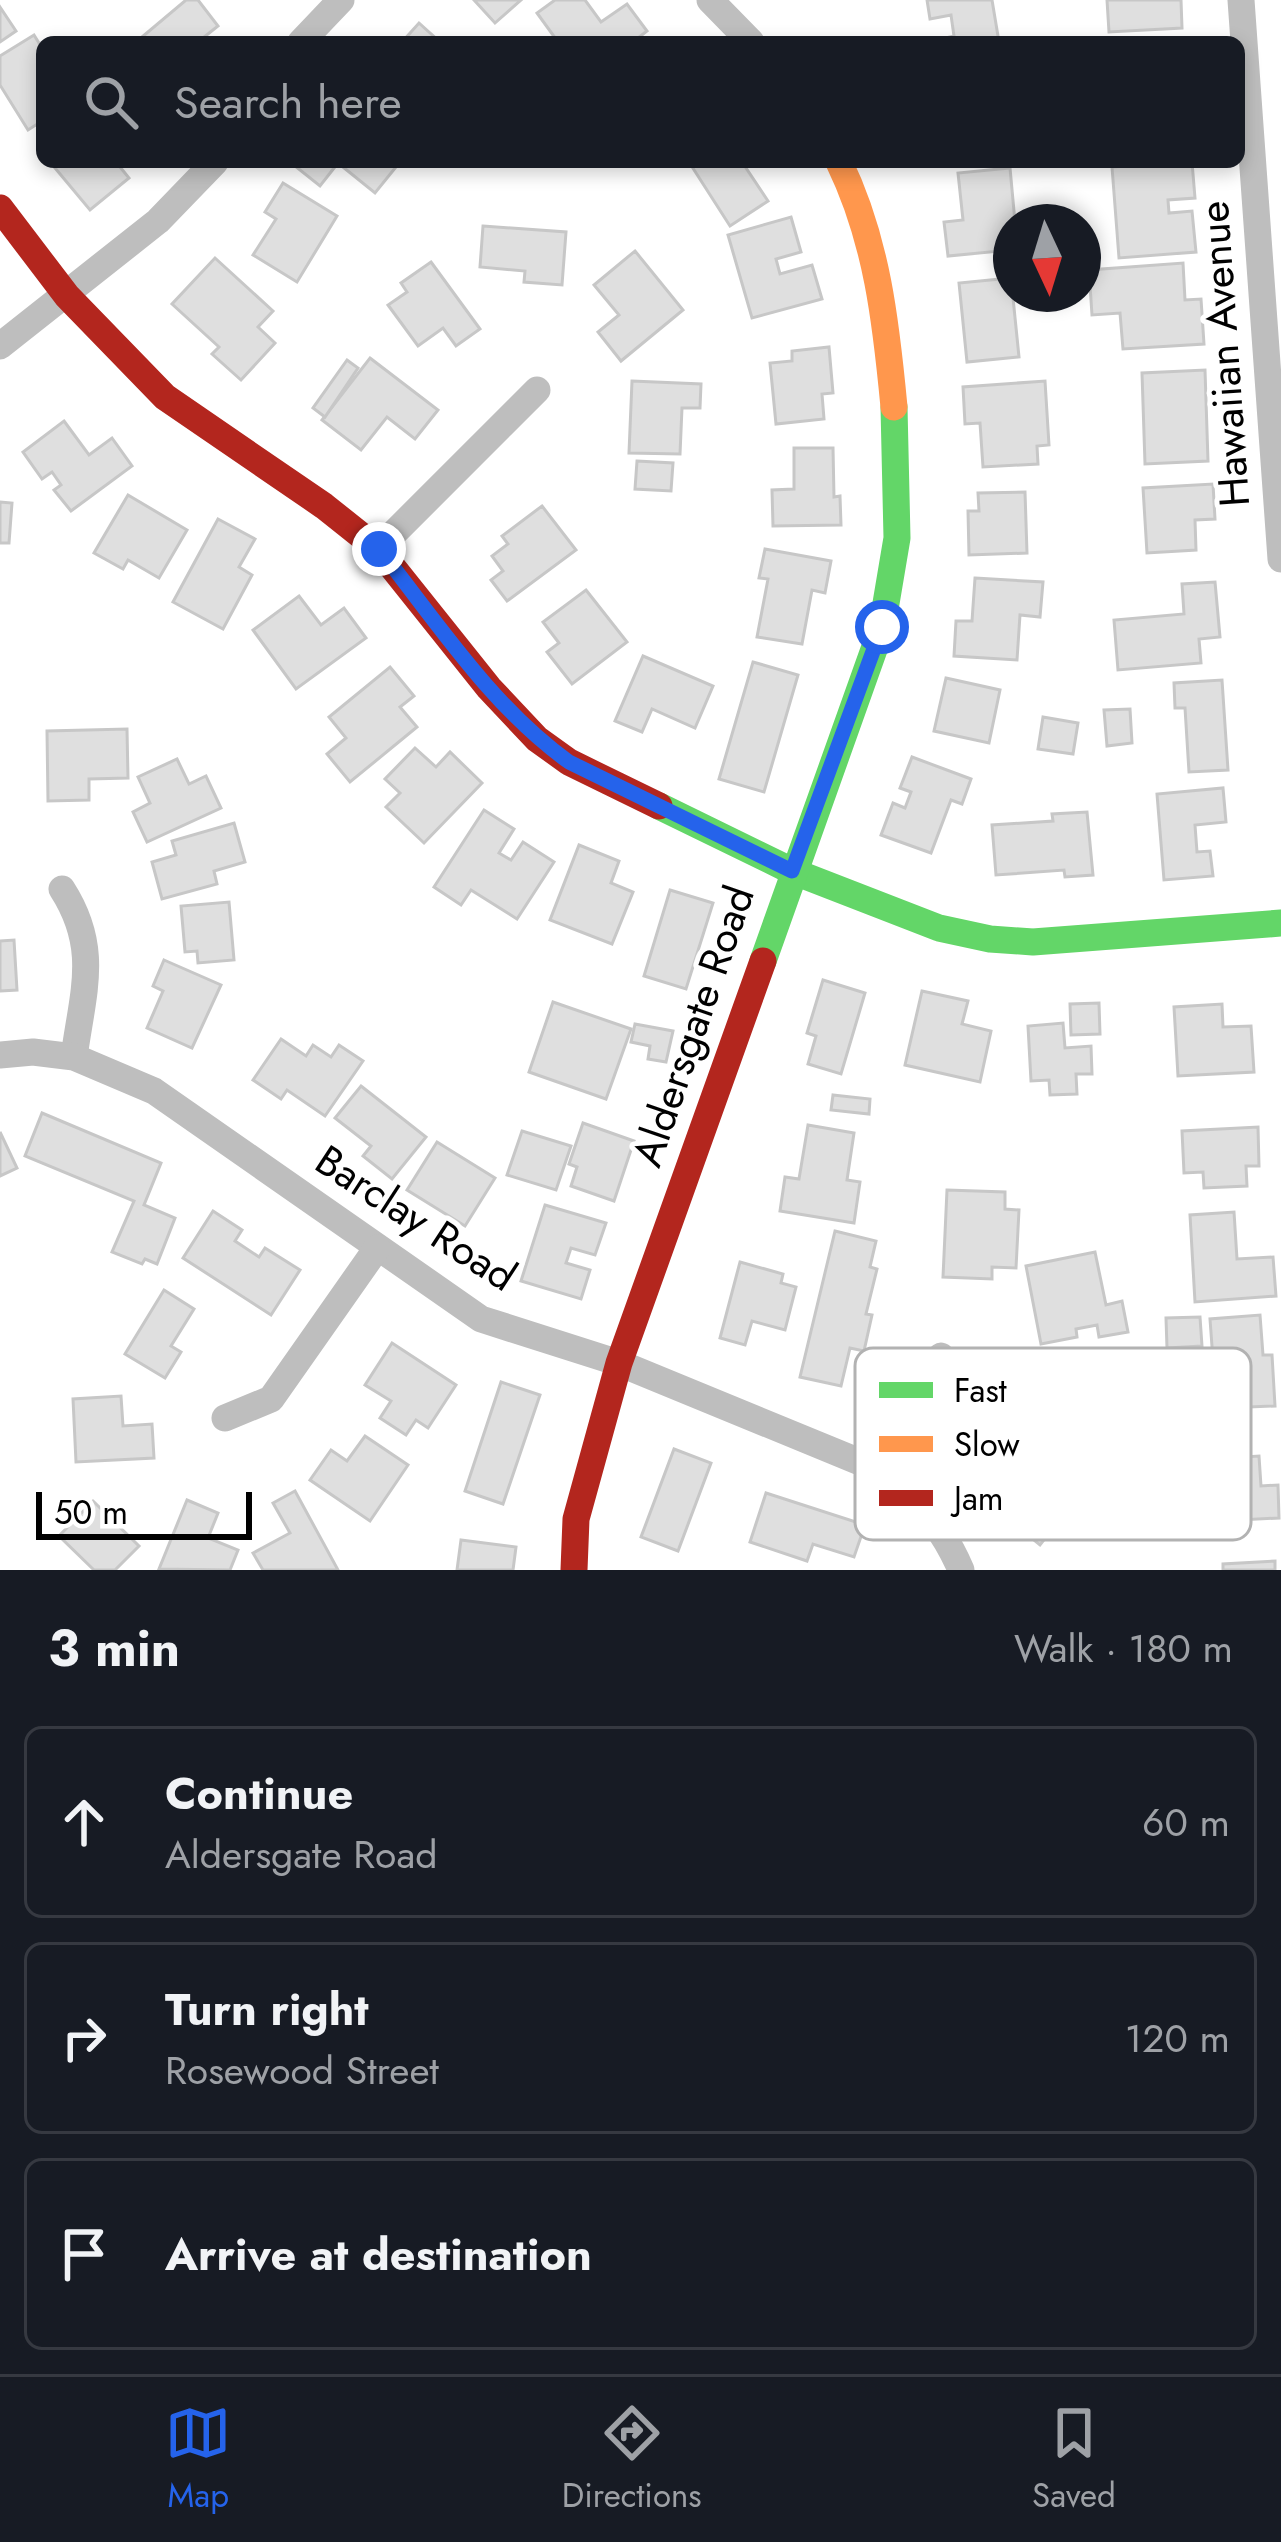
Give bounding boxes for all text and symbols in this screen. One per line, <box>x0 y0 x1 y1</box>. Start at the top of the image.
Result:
search box <box>36 36 1245 168</box>
icon: search <box>78 69 144 135</box>
text: Search here <box>174 70 402 135</box>
street label: Hawaiian Avenue <box>1183 199 1265 509</box>
north arrow <box>993 204 1101 312</box>
route end <box>352 522 406 576</box>
route start <box>855 600 909 654</box>
street label: Aldersgate Road <box>616 877 770 1175</box>
street label: Barclay Road <box>303 1130 529 1306</box>
legend <box>855 1348 1251 1540</box>
text: Fast <box>954 1367 1007 1414</box>
text: Slow <box>954 1421 1020 1468</box>
text: Jam <box>950 1475 1004 1522</box>
scale bar <box>36 1486 252 1539</box>
text: 50 m <box>54 1489 128 1536</box>
text: 3 min <box>48 1611 180 1685</box>
text: Walk · 180 m <box>1014 1620 1233 1677</box>
text: Continue <box>165 1761 353 1826</box>
icon: ahead <box>51 1789 117 1855</box>
text: 60 m <box>1142 1794 1230 1851</box>
text: Aldersgate Road <box>165 1826 437 1883</box>
text: Turn right <box>165 1977 369 2042</box>
icon: right <box>51 2005 117 2071</box>
text: 120 m <box>1125 2010 1230 2067</box>
text: Rosewood Street <box>165 2042 439 2099</box>
icon: arrive <box>51 2221 117 2287</box>
text: Arrive at destination <box>165 2222 592 2287</box>
tab: Map <box>165 2400 231 2519</box>
tab: Directions <box>562 2400 702 2519</box>
tab: Saved <box>1032 2400 1116 2519</box>

